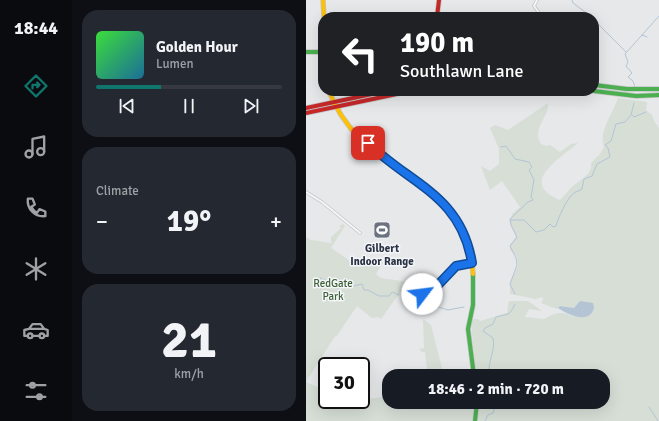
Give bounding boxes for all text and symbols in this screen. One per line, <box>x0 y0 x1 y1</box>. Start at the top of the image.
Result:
text: 18:44 <box>14 17 58 39</box>
text: 190 m <box>400 26 474 60</box>
icon: left <box>334 28 386 80</box>
text: Golden Hour <box>156 38 238 56</box>
text: Lumen <box>156 56 194 72</box>
text: Southlawn Lane <box>400 60 524 82</box>
icon: directions <box>22 72 50 100</box>
icon: previous <box>116 95 138 117</box>
icon: pause <box>178 95 200 117</box>
icon: next <box>240 95 262 117</box>
pin <box>351 126 385 160</box>
icon: arrive <box>357 132 379 154</box>
icon: music <box>22 133 50 161</box>
text: Climate <box>96 183 139 199</box>
icon: phone <box>22 194 50 222</box>
text: 19° <box>167 203 211 240</box>
text: − <box>96 208 108 235</box>
text: + <box>270 208 282 235</box>
sports icon: Gilbert Indoor Range <box>372 220 392 240</box>
place label: Gilbert Indoor Range <box>350 242 414 268</box>
icon: climate <box>22 255 50 283</box>
position arrow <box>401 273 443 315</box>
park label: RedGate Park <box>313 277 353 303</box>
text: 21 <box>161 308 217 372</box>
icon: car <box>22 316 50 344</box>
speed limit sign: 30 <box>318 357 370 409</box>
text: km/h <box>174 366 204 382</box>
icon: filters <box>22 377 50 405</box>
text: 18:46 · 2 min · 720 m <box>428 380 564 398</box>

